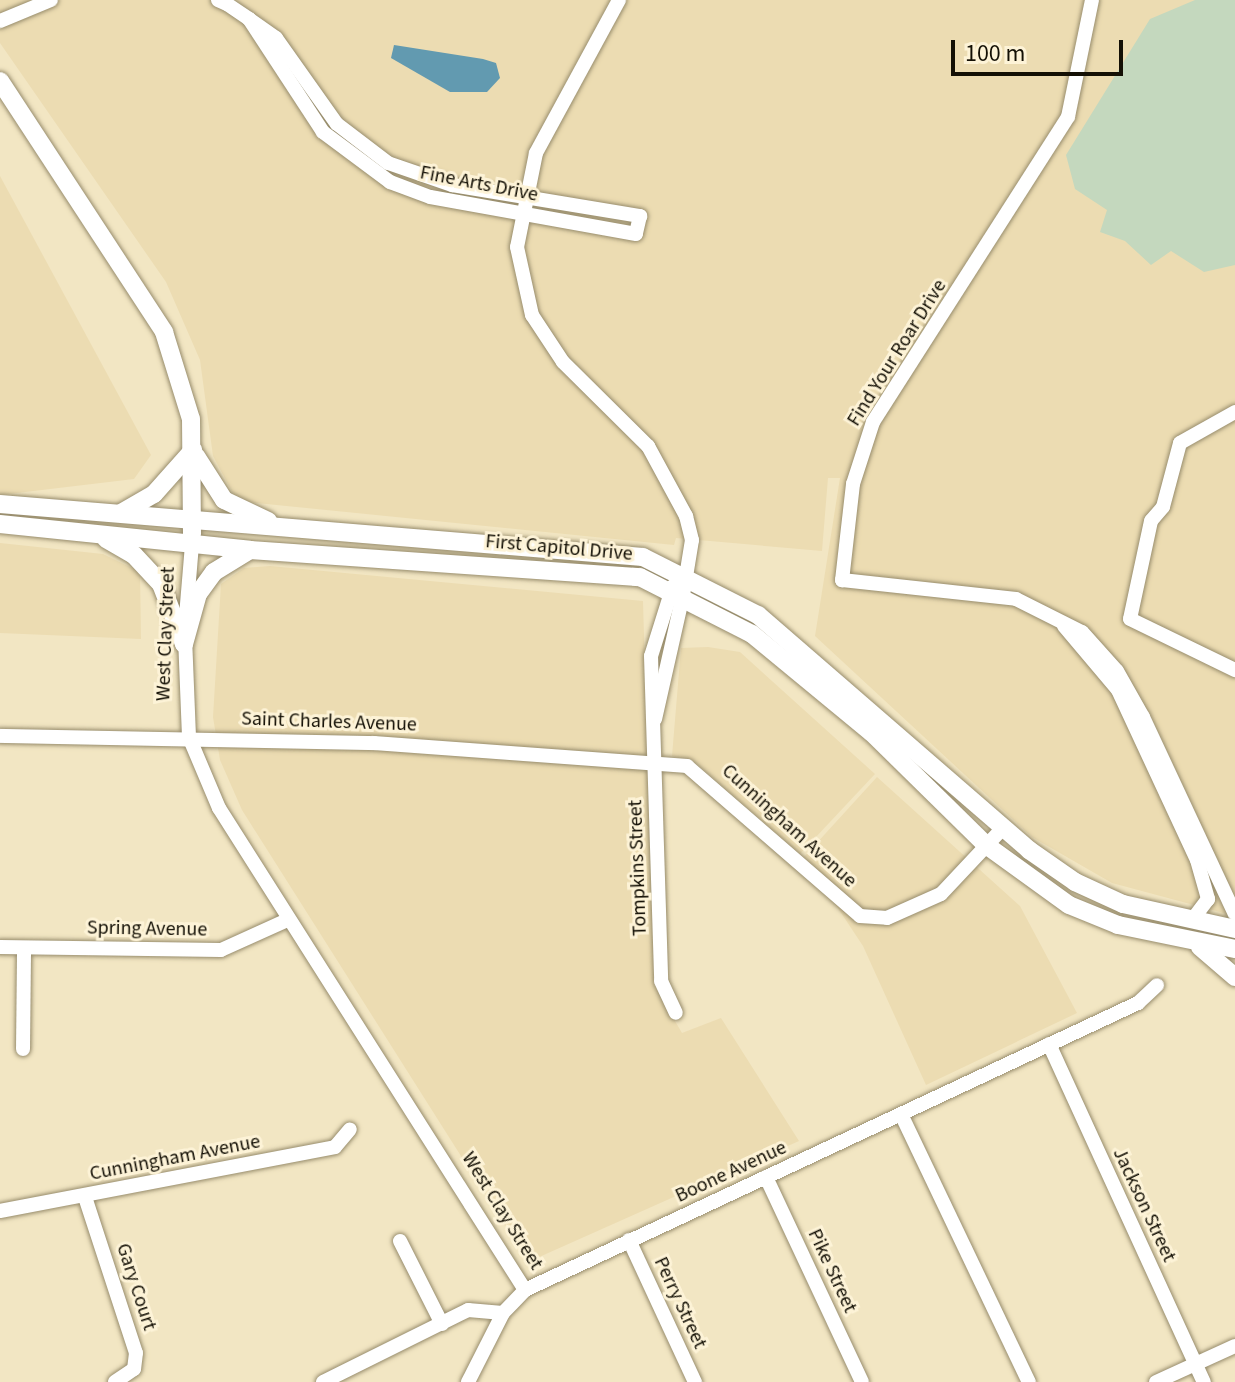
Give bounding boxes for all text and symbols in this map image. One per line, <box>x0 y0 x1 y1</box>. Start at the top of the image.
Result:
scale bar <box>955 24 1127 74</box>
text: 100 m <box>965 36 1025 71</box>
street label: Fine Arts Drive <box>418 161 540 207</box>
street label: Find Your Roar Drive <box>842 275 952 431</box>
street label: First Capitol Drive <box>484 530 634 566</box>
street label: West Clay Street <box>152 566 180 702</box>
street label: Saint Charles Avenue <box>241 707 417 737</box>
street label: Cunningham Avenue <box>717 759 861 893</box>
street label: Tompkins Street <box>624 800 652 936</box>
street label: Spring Avenue <box>87 916 207 942</box>
street label: Cunningham Avenue <box>88 1130 262 1186</box>
street label: Boone Avenue <box>672 1136 790 1208</box>
street label: Jackson Street <box>1107 1144 1181 1266</box>
street label: West Clay Street <box>456 1148 548 1274</box>
street label: Pike Street <box>802 1225 862 1317</box>
street label: Gary Court <box>111 1240 161 1334</box>
street label: Perry Street <box>648 1253 712 1353</box>

